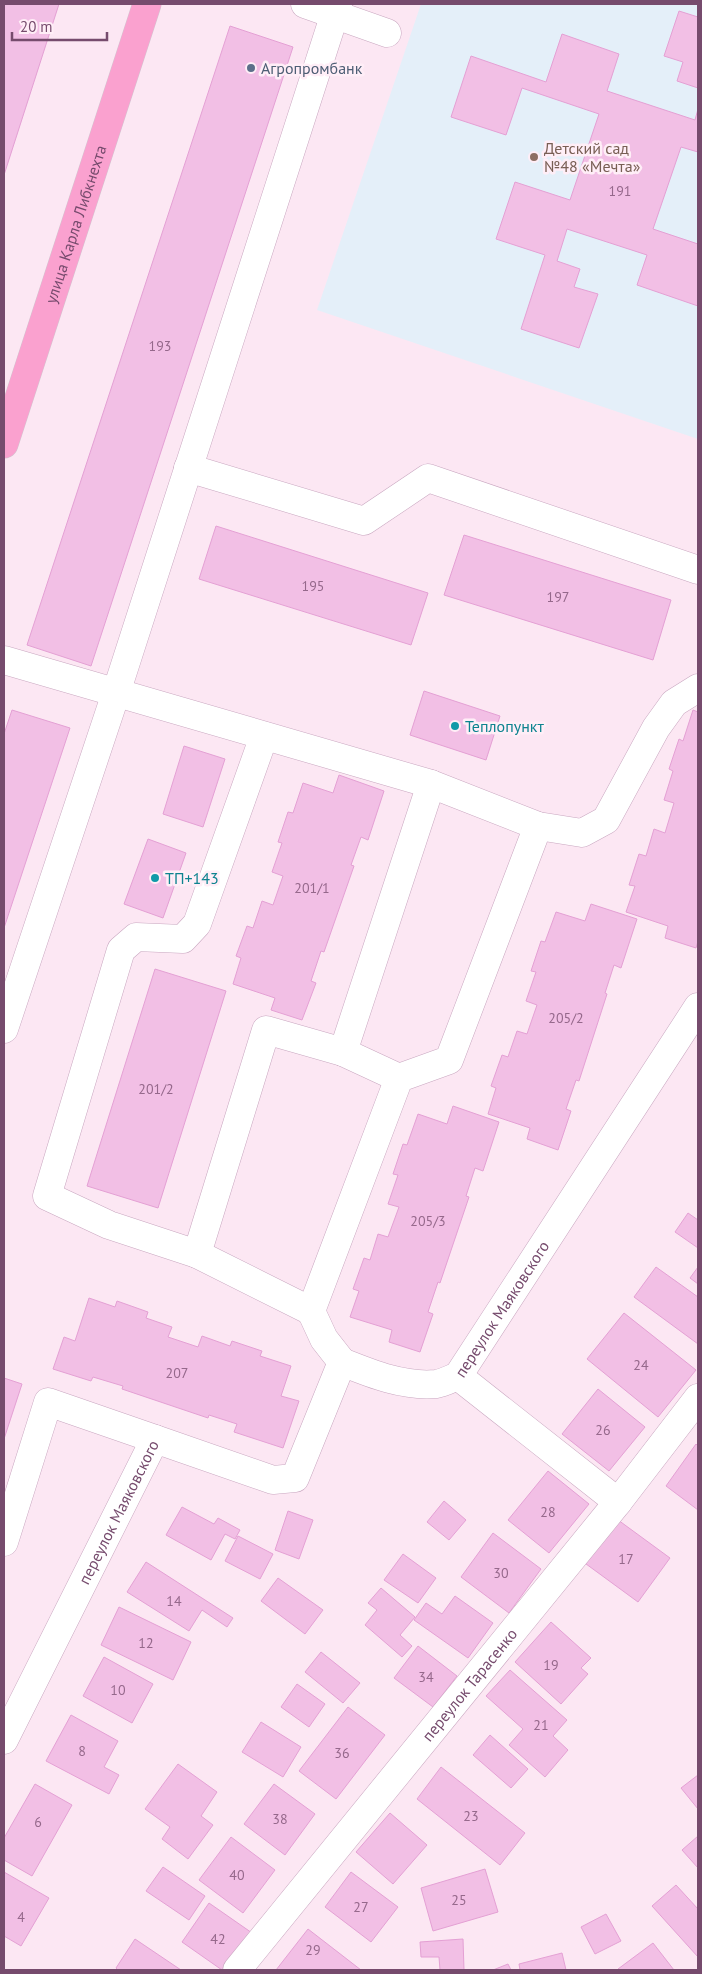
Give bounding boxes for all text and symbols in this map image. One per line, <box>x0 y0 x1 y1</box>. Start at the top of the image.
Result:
scale bar <box>12 10 108 42</box>
text: 20 m <box>20 17 53 36</box>
place label: Агропромбанк <box>261 58 363 78</box>
marker: Агропромбанк <box>245 62 257 74</box>
place label: Детский сад №48 «Мечта» <box>544 138 641 176</box>
street label: улица Карла Либкнехта <box>40 143 110 306</box>
marker: Детский сад №48 «Мечта» <box>528 151 540 163</box>
house number: 191 <box>609 182 631 200</box>
house number: 193 <box>149 337 171 355</box>
house number: 195 <box>302 577 324 595</box>
house number: 197 <box>547 588 569 606</box>
place label: Теплопункт <box>465 716 544 736</box>
marker: Теплопункт <box>449 720 461 732</box>
place label: ТП+143 <box>165 868 219 888</box>
marker: ТП+143 <box>149 872 161 884</box>
house number: 201/1 <box>294 879 330 897</box>
house number: 205/2 <box>548 1009 584 1027</box>
house number: 201/2 <box>138 1080 174 1098</box>
house number: 205/3 <box>410 1212 446 1230</box>
street label: переулок Маяковского <box>450 1237 553 1381</box>
house number: 24 <box>633 1356 649 1374</box>
house number: 207 <box>166 1364 188 1382</box>
house number: 26 <box>595 1421 611 1439</box>
street label: переулок Маяковского <box>74 1437 163 1588</box>
house number: 28 <box>540 1503 556 1521</box>
house number: 17 <box>618 1550 634 1568</box>
house number: 30 <box>493 1564 509 1582</box>
house number: 14 <box>166 1592 182 1610</box>
street label: переулок Тарасенко <box>417 1624 521 1745</box>
house number: 12 <box>138 1634 154 1652</box>
house number: 19 <box>543 1656 559 1674</box>
house number: 34 <box>418 1668 434 1686</box>
house number: 10 <box>110 1681 126 1699</box>
house number: 21 <box>533 1716 549 1734</box>
house number: 8 <box>78 1742 86 1760</box>
house number: 36 <box>334 1744 350 1762</box>
house number: 23 <box>463 1807 479 1825</box>
house number: 38 <box>272 1810 288 1828</box>
house number: 6 <box>34 1813 42 1831</box>
house number: 40 <box>229 1866 245 1884</box>
house number: 25 <box>451 1891 467 1909</box>
house number: 27 <box>353 1898 369 1916</box>
house number: 4 <box>17 1908 25 1926</box>
house number: 42 <box>210 1930 226 1948</box>
house number: 29 <box>305 1941 321 1959</box>

